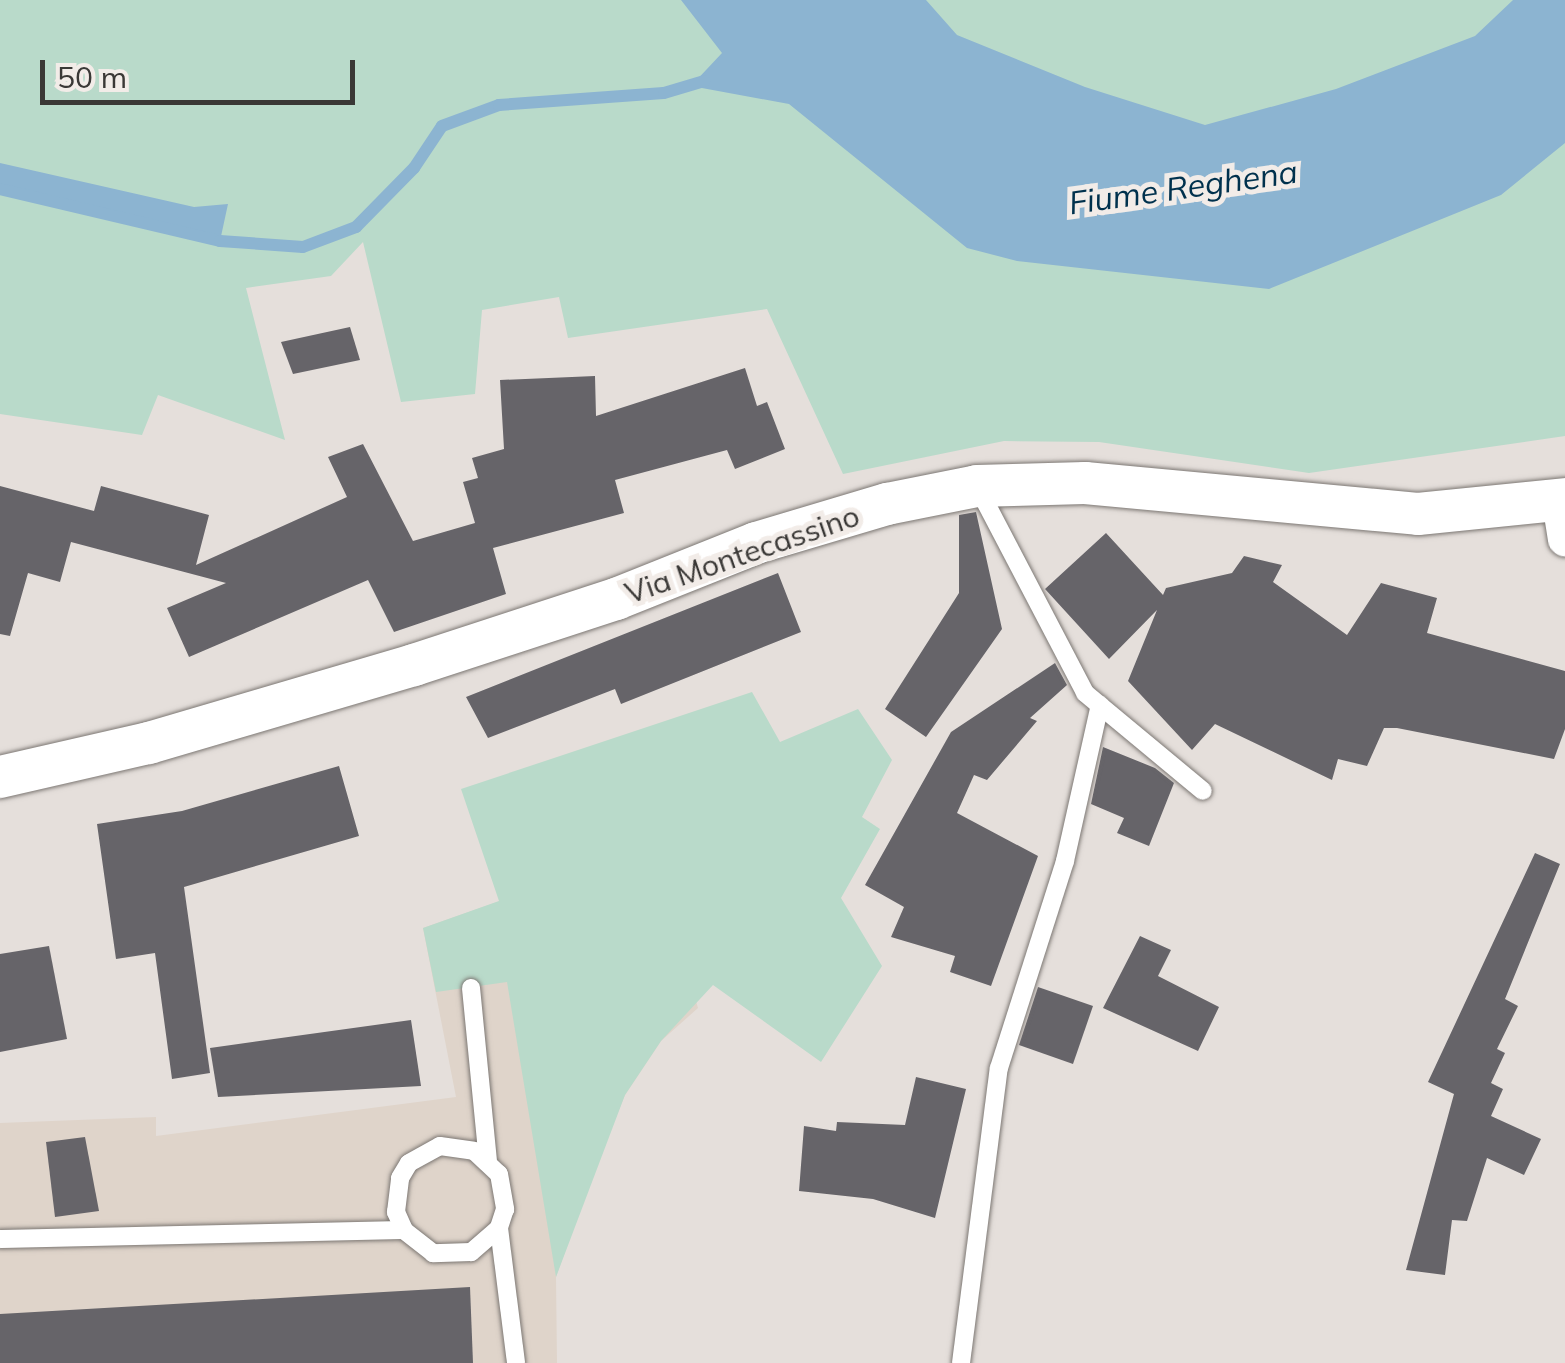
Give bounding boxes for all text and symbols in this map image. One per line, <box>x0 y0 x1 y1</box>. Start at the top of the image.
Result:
scale bar <box>45 40 360 102</box>
text: 50 m <box>57 58 127 96</box>
water label: Fiume Reghena <box>1066 152 1300 222</box>
street label: Via Montecassino <box>620 497 864 611</box>

